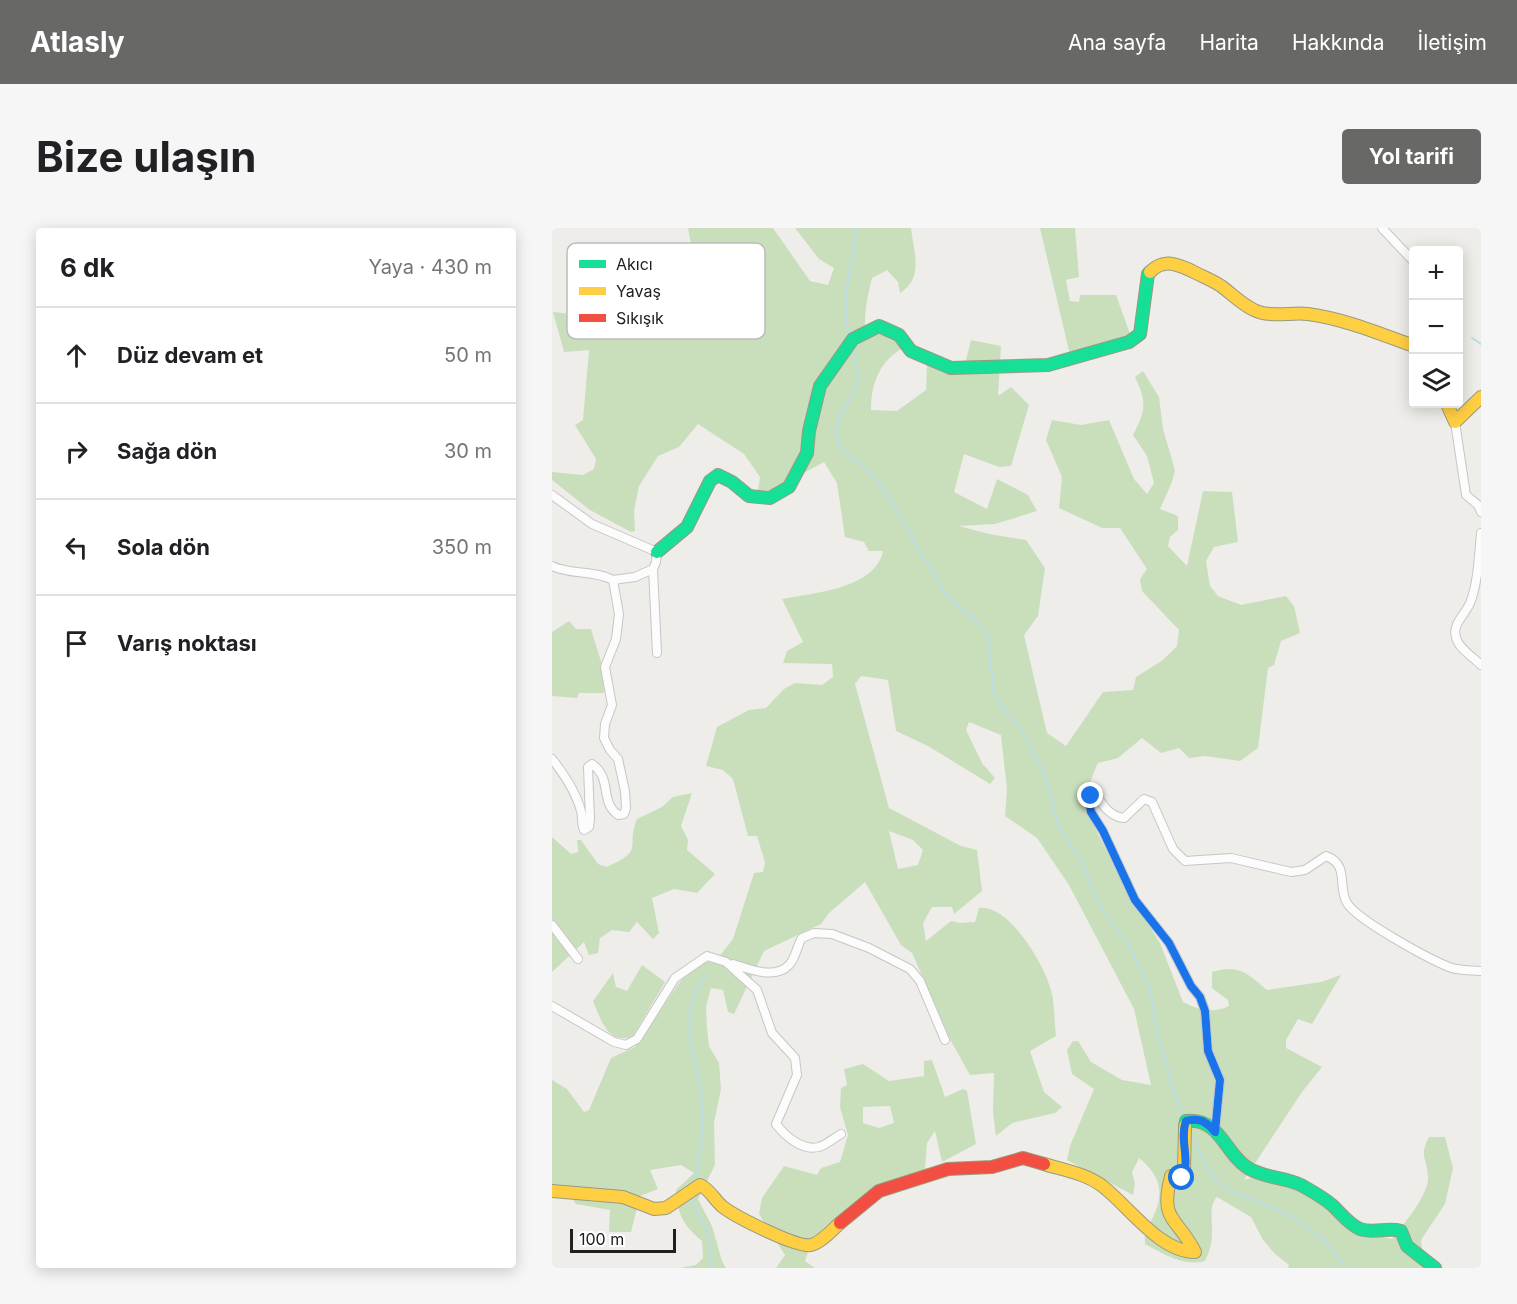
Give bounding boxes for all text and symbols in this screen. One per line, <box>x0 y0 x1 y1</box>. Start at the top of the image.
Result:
text: Atlasly <box>30 25 125 59</box>
text: Ana sayfa <box>1068 30 1166 55</box>
text: Harita <box>1199 30 1259 55</box>
text: Hakkında <box>1292 30 1385 55</box>
text: İletişim <box>1418 30 1487 55</box>
button: Yol tarifi <box>1342 129 1481 184</box>
text: Bize ulaşın <box>36 131 256 182</box>
legend <box>567 243 765 339</box>
map controls <box>1409 246 1463 408</box>
button: + <box>1409 246 1463 300</box>
text: 6 dk <box>60 252 115 283</box>
text: Akıcı <box>616 254 653 274</box>
text: Yaya · 430 m <box>368 255 492 279</box>
text: Yavaş <box>616 281 661 301</box>
button: − <box>1409 300 1463 354</box>
text: Sıkışık <box>616 308 664 328</box>
icon: ahead <box>60 339 93 372</box>
text: Düz devam et <box>117 342 263 368</box>
text: 50 m <box>444 343 492 367</box>
button: layers <box>1409 354 1463 408</box>
icon: right <box>60 435 93 468</box>
text: Sağa dön <box>117 438 217 464</box>
text: 30 m <box>444 439 492 463</box>
icon: left <box>60 531 93 564</box>
text: Sola dön <box>117 534 210 560</box>
text: 350 m <box>432 535 492 559</box>
icon: arrive <box>60 627 93 660</box>
text: Varış noktası <box>117 630 257 656</box>
route end <box>1077 782 1103 808</box>
route start <box>1168 1164 1194 1190</box>
scale bar <box>570 1226 676 1254</box>
text: 100 m <box>579 1229 624 1249</box>

